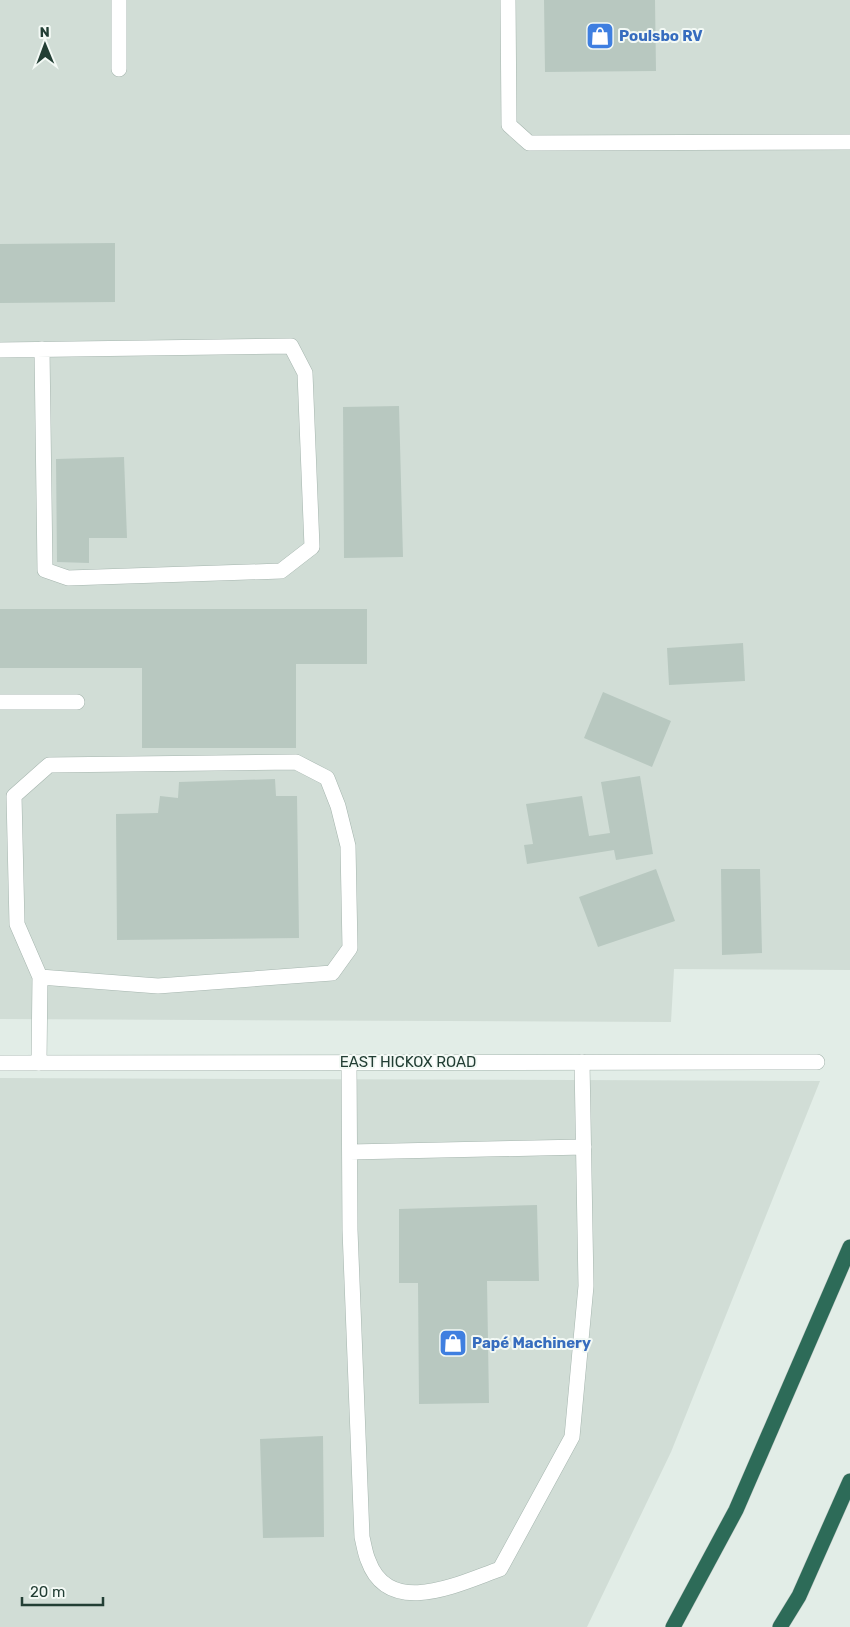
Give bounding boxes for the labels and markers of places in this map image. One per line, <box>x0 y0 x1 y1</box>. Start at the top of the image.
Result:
shop icon: Poulsbo RV <box>585 21 615 51</box>
place label: Poulsbo RV <box>619 27 703 45</box>
shop icon: Papé Machinery <box>438 1328 468 1358</box>
place label: Papé Machinery <box>472 1334 591 1352</box>

